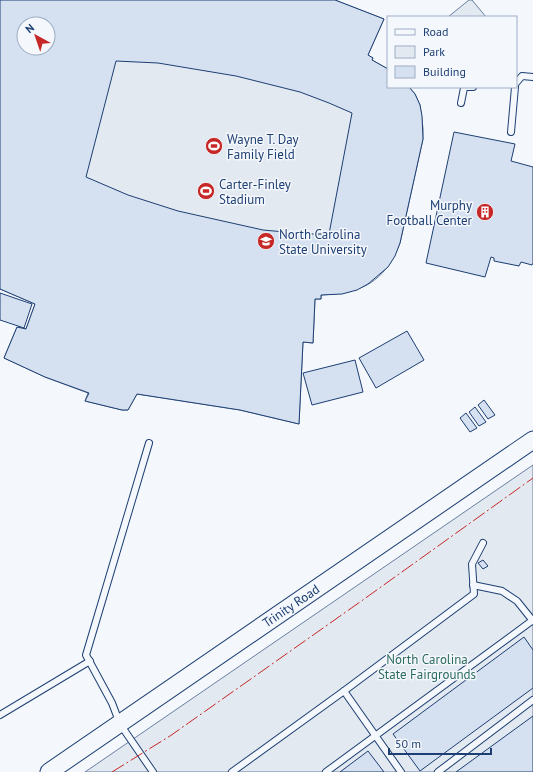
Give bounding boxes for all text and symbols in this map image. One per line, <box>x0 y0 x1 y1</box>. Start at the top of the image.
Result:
north arrow <box>16 16 56 56</box>
legend <box>387 16 517 88</box>
text: N <box>22 21 37 36</box>
text: Road <box>423 24 448 39</box>
text: Park <box>423 44 445 59</box>
text: Building <box>423 64 466 79</box>
place label: Wayne T. Day Family Field <box>227 131 299 163</box>
sports icon: Wayne T. Day Family Field <box>204 136 224 156</box>
place label: Carter-Finley Stadium <box>219 176 291 208</box>
sports icon: Carter-Finley Stadium <box>196 181 216 201</box>
place label: Murphy Football Center <box>386 197 473 229</box>
building icon: Murphy Football Center <box>475 202 495 222</box>
place label: North Carolina State University <box>279 226 367 258</box>
school or university icon: North Carolina State University <box>256 231 276 251</box>
street label: Trinity Road <box>259 581 323 631</box>
park label: North Carolina State Fairgrounds <box>378 651 476 683</box>
scale bar <box>389 730 491 756</box>
text: 50 m <box>395 736 421 751</box>

